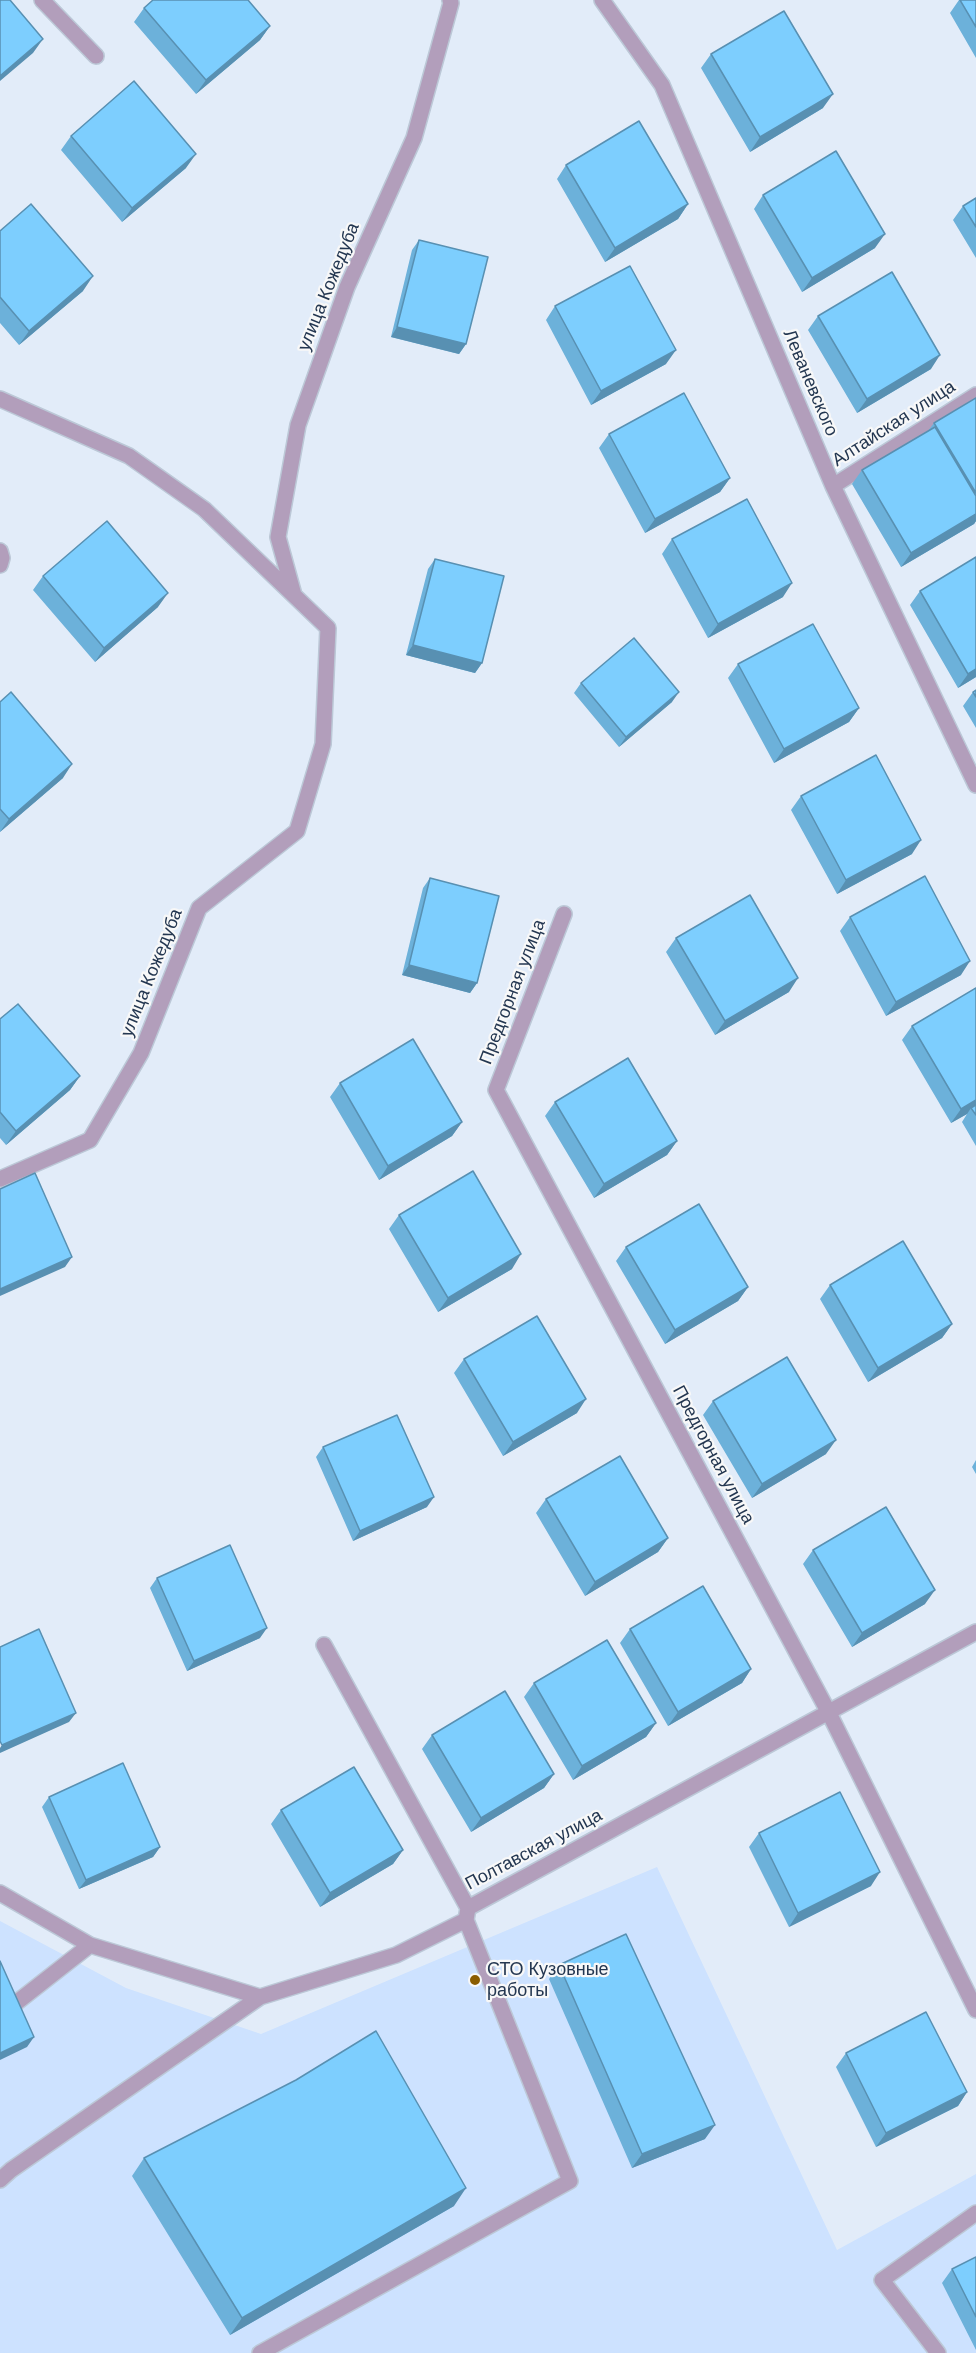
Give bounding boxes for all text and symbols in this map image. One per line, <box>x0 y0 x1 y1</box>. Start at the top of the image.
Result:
street label: улица Кожедуба <box>294 220 364 354</box>
street label: Леваневского <box>778 326 842 440</box>
street label: Алтайская улица <box>829 376 959 472</box>
street label: улица Кожедуба <box>117 906 187 1040</box>
street label: Предгорная улица <box>475 917 551 1067</box>
street label: Предгорная улица <box>667 1382 759 1528</box>
street label: Полтавская улица <box>462 1805 606 1895</box>
place label: СТО Кузовные работы <box>487 1959 609 2002</box>
marker: СТО Кузовные работы <box>468 1973 482 1987</box>

